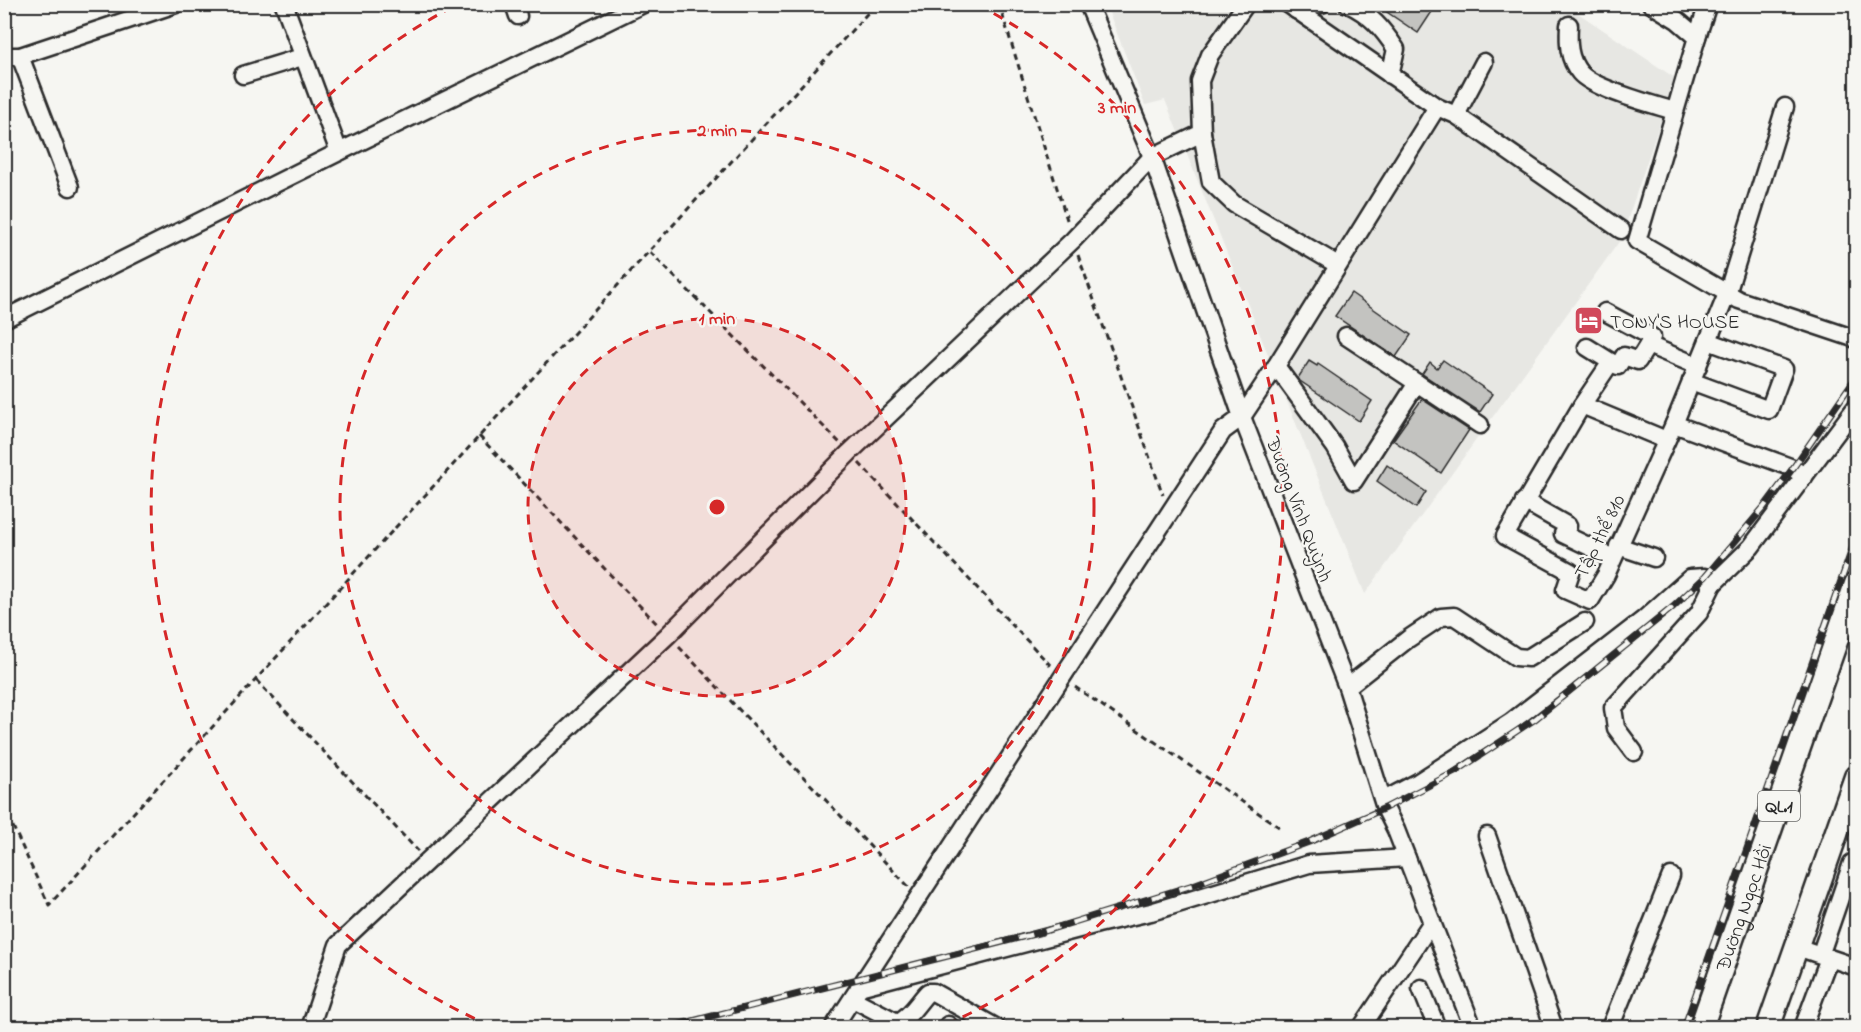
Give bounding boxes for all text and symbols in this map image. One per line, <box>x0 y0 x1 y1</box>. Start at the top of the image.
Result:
text: 3 min <box>1097 96 1136 122</box>
text: 2 min <box>696 119 737 145</box>
hotel icon: TONY'S HOUSE <box>1573 305 1605 337</box>
text: 1 min <box>699 307 735 333</box>
place label: TONY'S HOUSE <box>1610 309 1740 338</box>
street label: Đường Vĩnh Quỳnh <box>1255 432 1339 587</box>
street label: Tập thể 810 <box>1568 490 1634 584</box>
centre of rings <box>707 497 727 517</box>
road number: QL.1 <box>1758 791 1800 821</box>
street label: Đường Ngọc Hồi <box>1710 841 1781 976</box>

